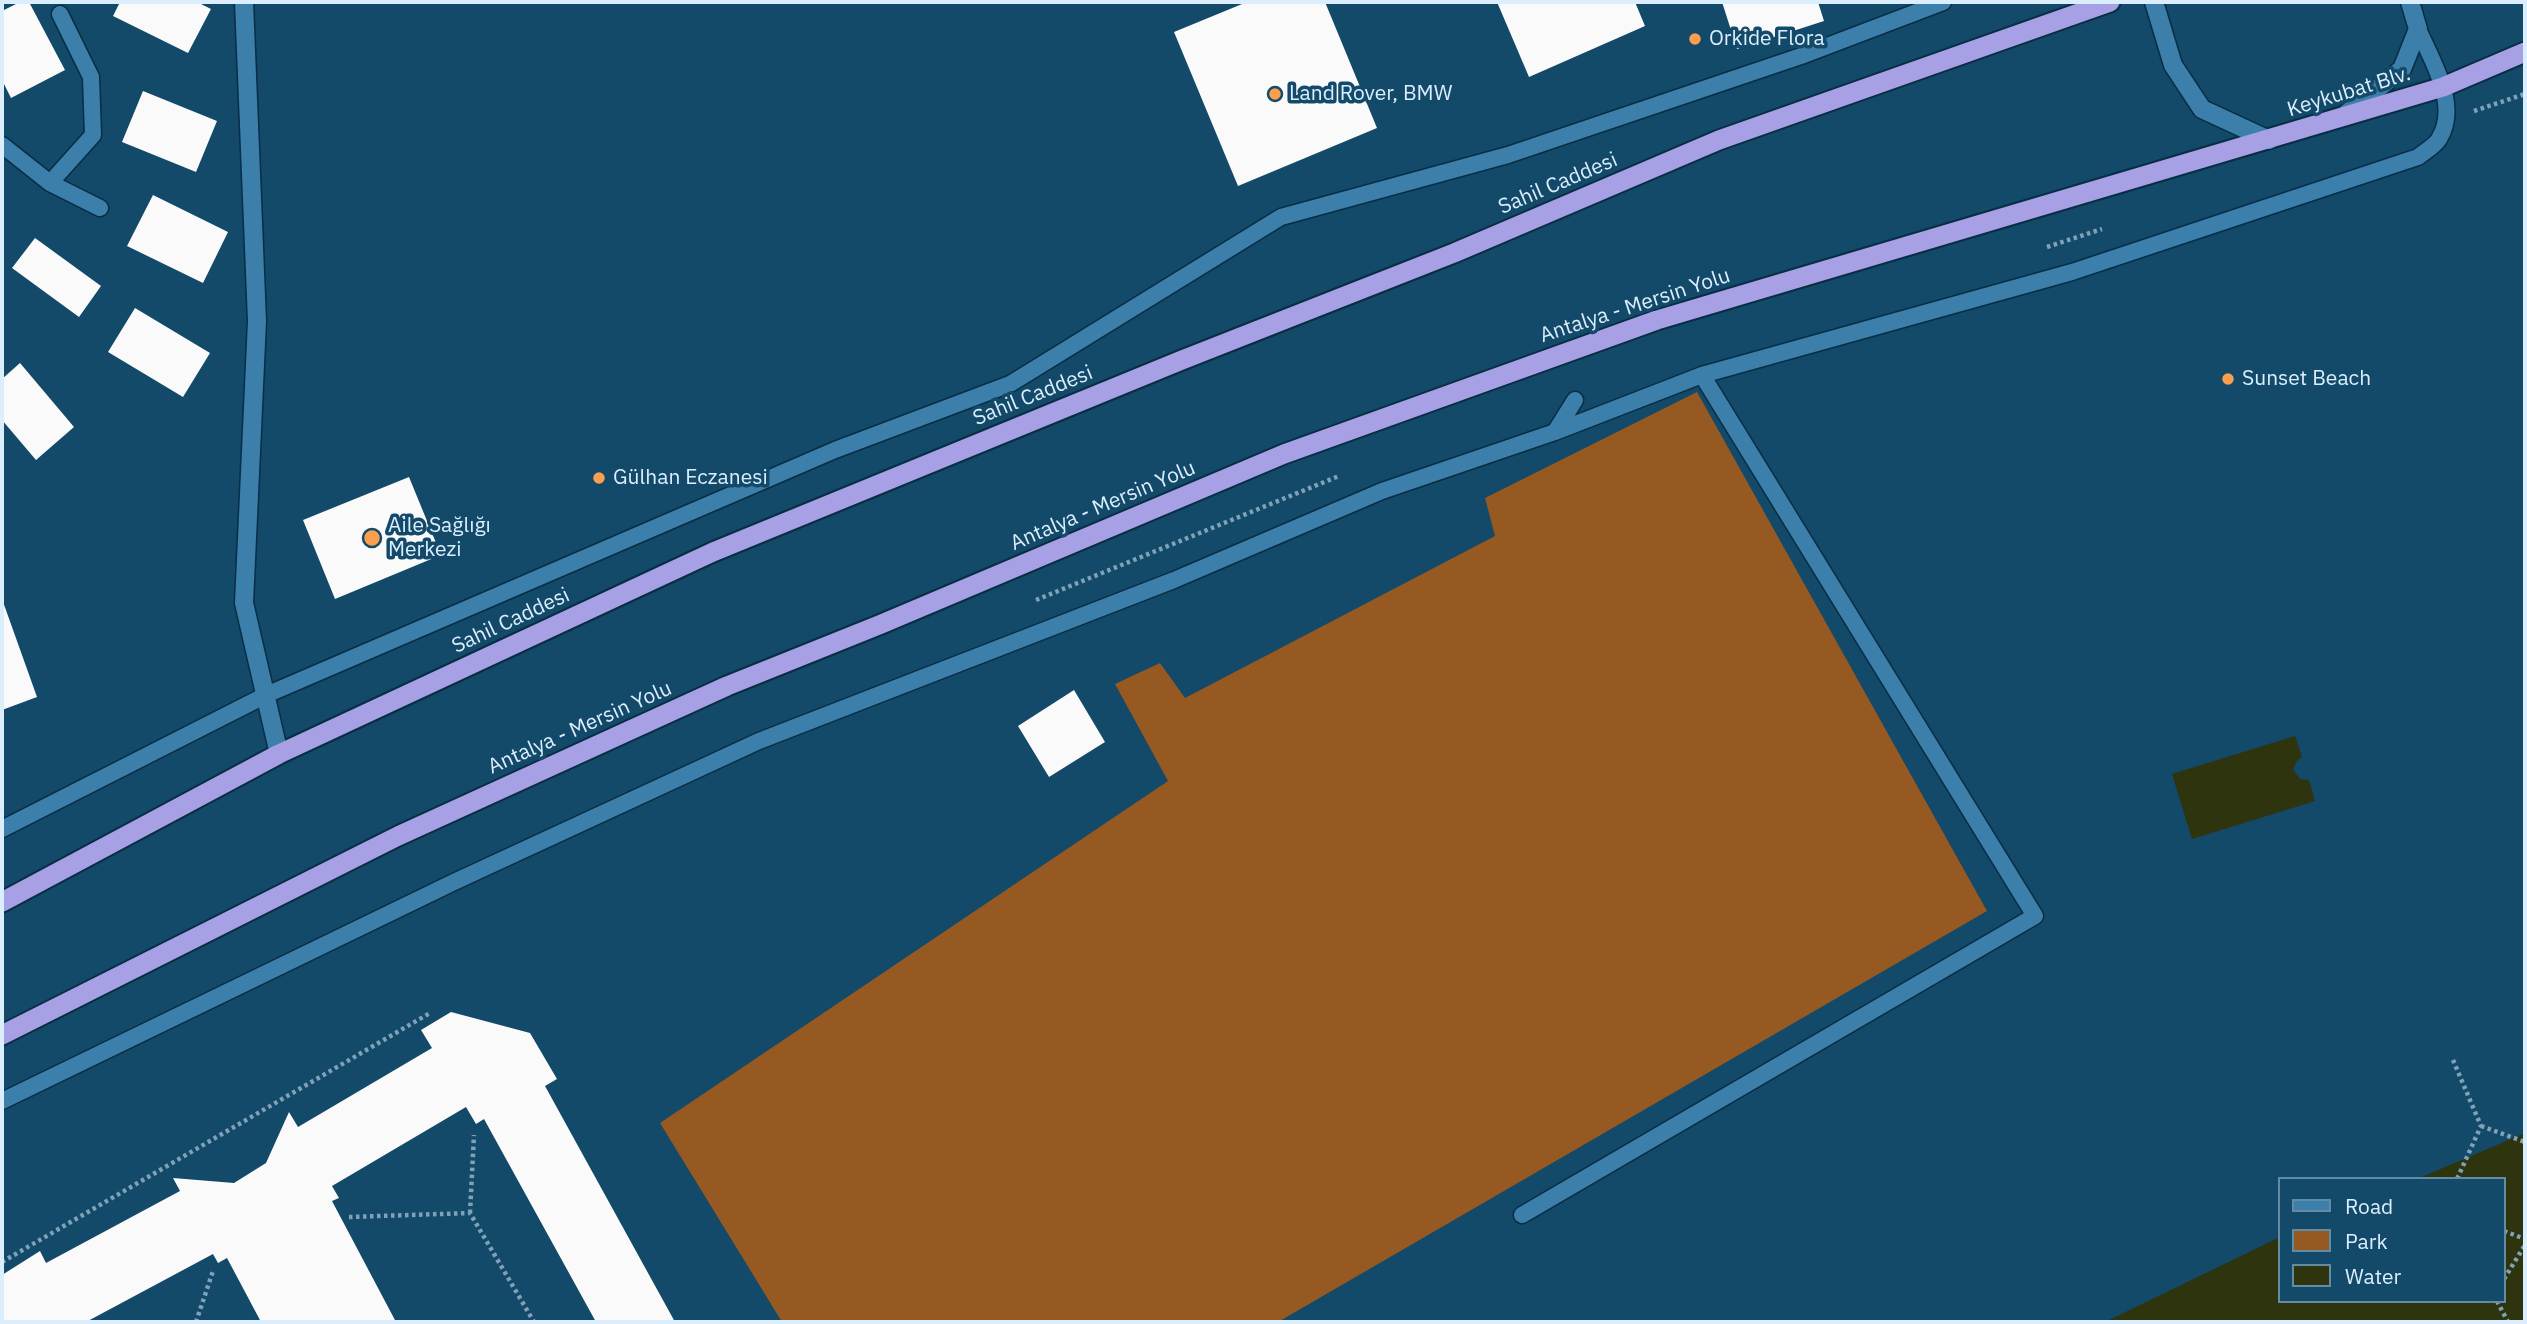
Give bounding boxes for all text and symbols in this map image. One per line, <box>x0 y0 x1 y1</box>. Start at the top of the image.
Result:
place label: Orkide Flora <box>1709 26 1825 52</box>
marker: Orkide Flora <box>1687 31 1703 47</box>
street label: Keykubat Blv. <box>2284 61 2414 123</box>
place label: Land Rover, BMW <box>1289 81 1452 107</box>
marker: Land Rover, BMW <box>1267 86 1283 102</box>
street label: Sahil Caddesi <box>1495 148 1621 220</box>
street label: Antalya - Mersin Yolu <box>1537 263 1733 349</box>
street label: Sahil Caddesi <box>969 361 1097 431</box>
place label: Sunset Beach <box>2242 366 2371 392</box>
marker: Sunset Beach <box>2220 371 2236 387</box>
street label: Antalya - Mersin Yolu <box>1007 456 1199 556</box>
place label: Gülhan Eczanesi <box>613 465 768 491</box>
marker: Gülhan Eczanesi <box>591 470 607 486</box>
place label: Aile Sağlığı Merkezi <box>388 513 491 563</box>
marker: Aile Sağlığı Merkezi <box>362 528 382 548</box>
street label: Sahil Caddesi <box>448 583 574 659</box>
street label: Antalya - Mersin Yolu <box>484 676 676 780</box>
legend <box>2278 1177 2506 1303</box>
text: Road <box>2345 1192 2393 1220</box>
text: Park <box>2345 1227 2388 1255</box>
text: Water <box>2345 1262 2401 1290</box>

